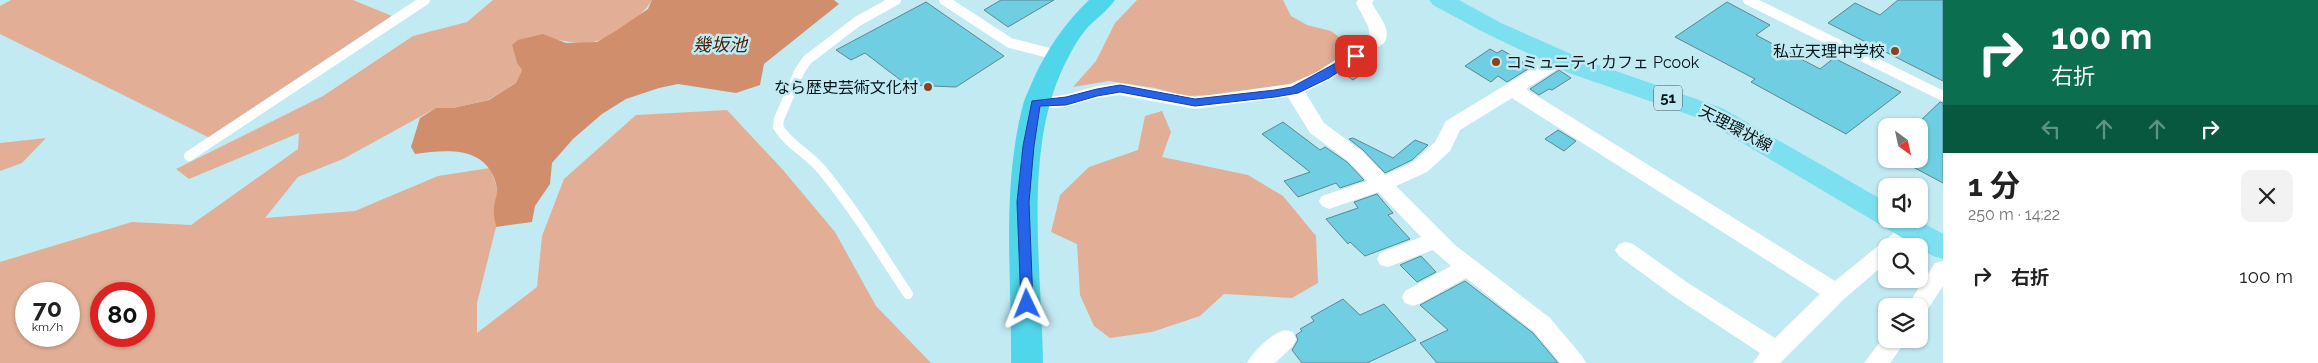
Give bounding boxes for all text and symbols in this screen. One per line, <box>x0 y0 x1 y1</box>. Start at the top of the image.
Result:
text: 100 m <box>2051 16 2152 57</box>
icon: right <box>1968 20 2033 85</box>
water label: 幾坂池 <box>693 34 749 55</box>
pin <box>1335 35 1377 77</box>
icon: arrive <box>1342 42 1370 70</box>
place label: 私立天理中学校 <box>1773 42 1885 61</box>
marker: 私立天理中学校 <box>1889 45 1901 57</box>
place label: コミュニティカフェ Pcook <box>1506 53 1700 72</box>
marker: コミュニティカフェ Pcook <box>1490 56 1502 68</box>
text: 右折 <box>2051 63 2095 89</box>
place label: なら歴史芸術文化村 <box>774 78 918 97</box>
marker: なら歴史芸術文化村 <box>922 81 934 93</box>
road number: 51 <box>1654 86 1682 110</box>
street label: 天理環状線 <box>1696 101 1776 156</box>
icon: left <box>2037 115 2065 143</box>
icon: ahead <box>2090 115 2118 143</box>
icon: ahead <box>2143 115 2171 143</box>
icon: right <box>2196 115 2224 143</box>
north arrow <box>1878 118 1928 168</box>
map controls <box>1878 118 1928 348</box>
text: 1 分 <box>1968 168 2020 203</box>
button: close <box>2241 170 2293 222</box>
button: sound <box>1878 178 1928 228</box>
text: 250 m · 14:22 <box>1968 205 2060 224</box>
button: search <box>1878 238 1928 288</box>
icon: right <box>1968 262 1996 290</box>
text: 100 m <box>2239 265 2293 287</box>
text: 右折 <box>2011 266 2049 288</box>
position arrow <box>1000 277 1052 329</box>
speed limit sign: 80 <box>90 282 155 347</box>
text: 70 <box>33 293 62 323</box>
button: layers <box>1878 298 1928 348</box>
text: km/h <box>32 320 63 334</box>

